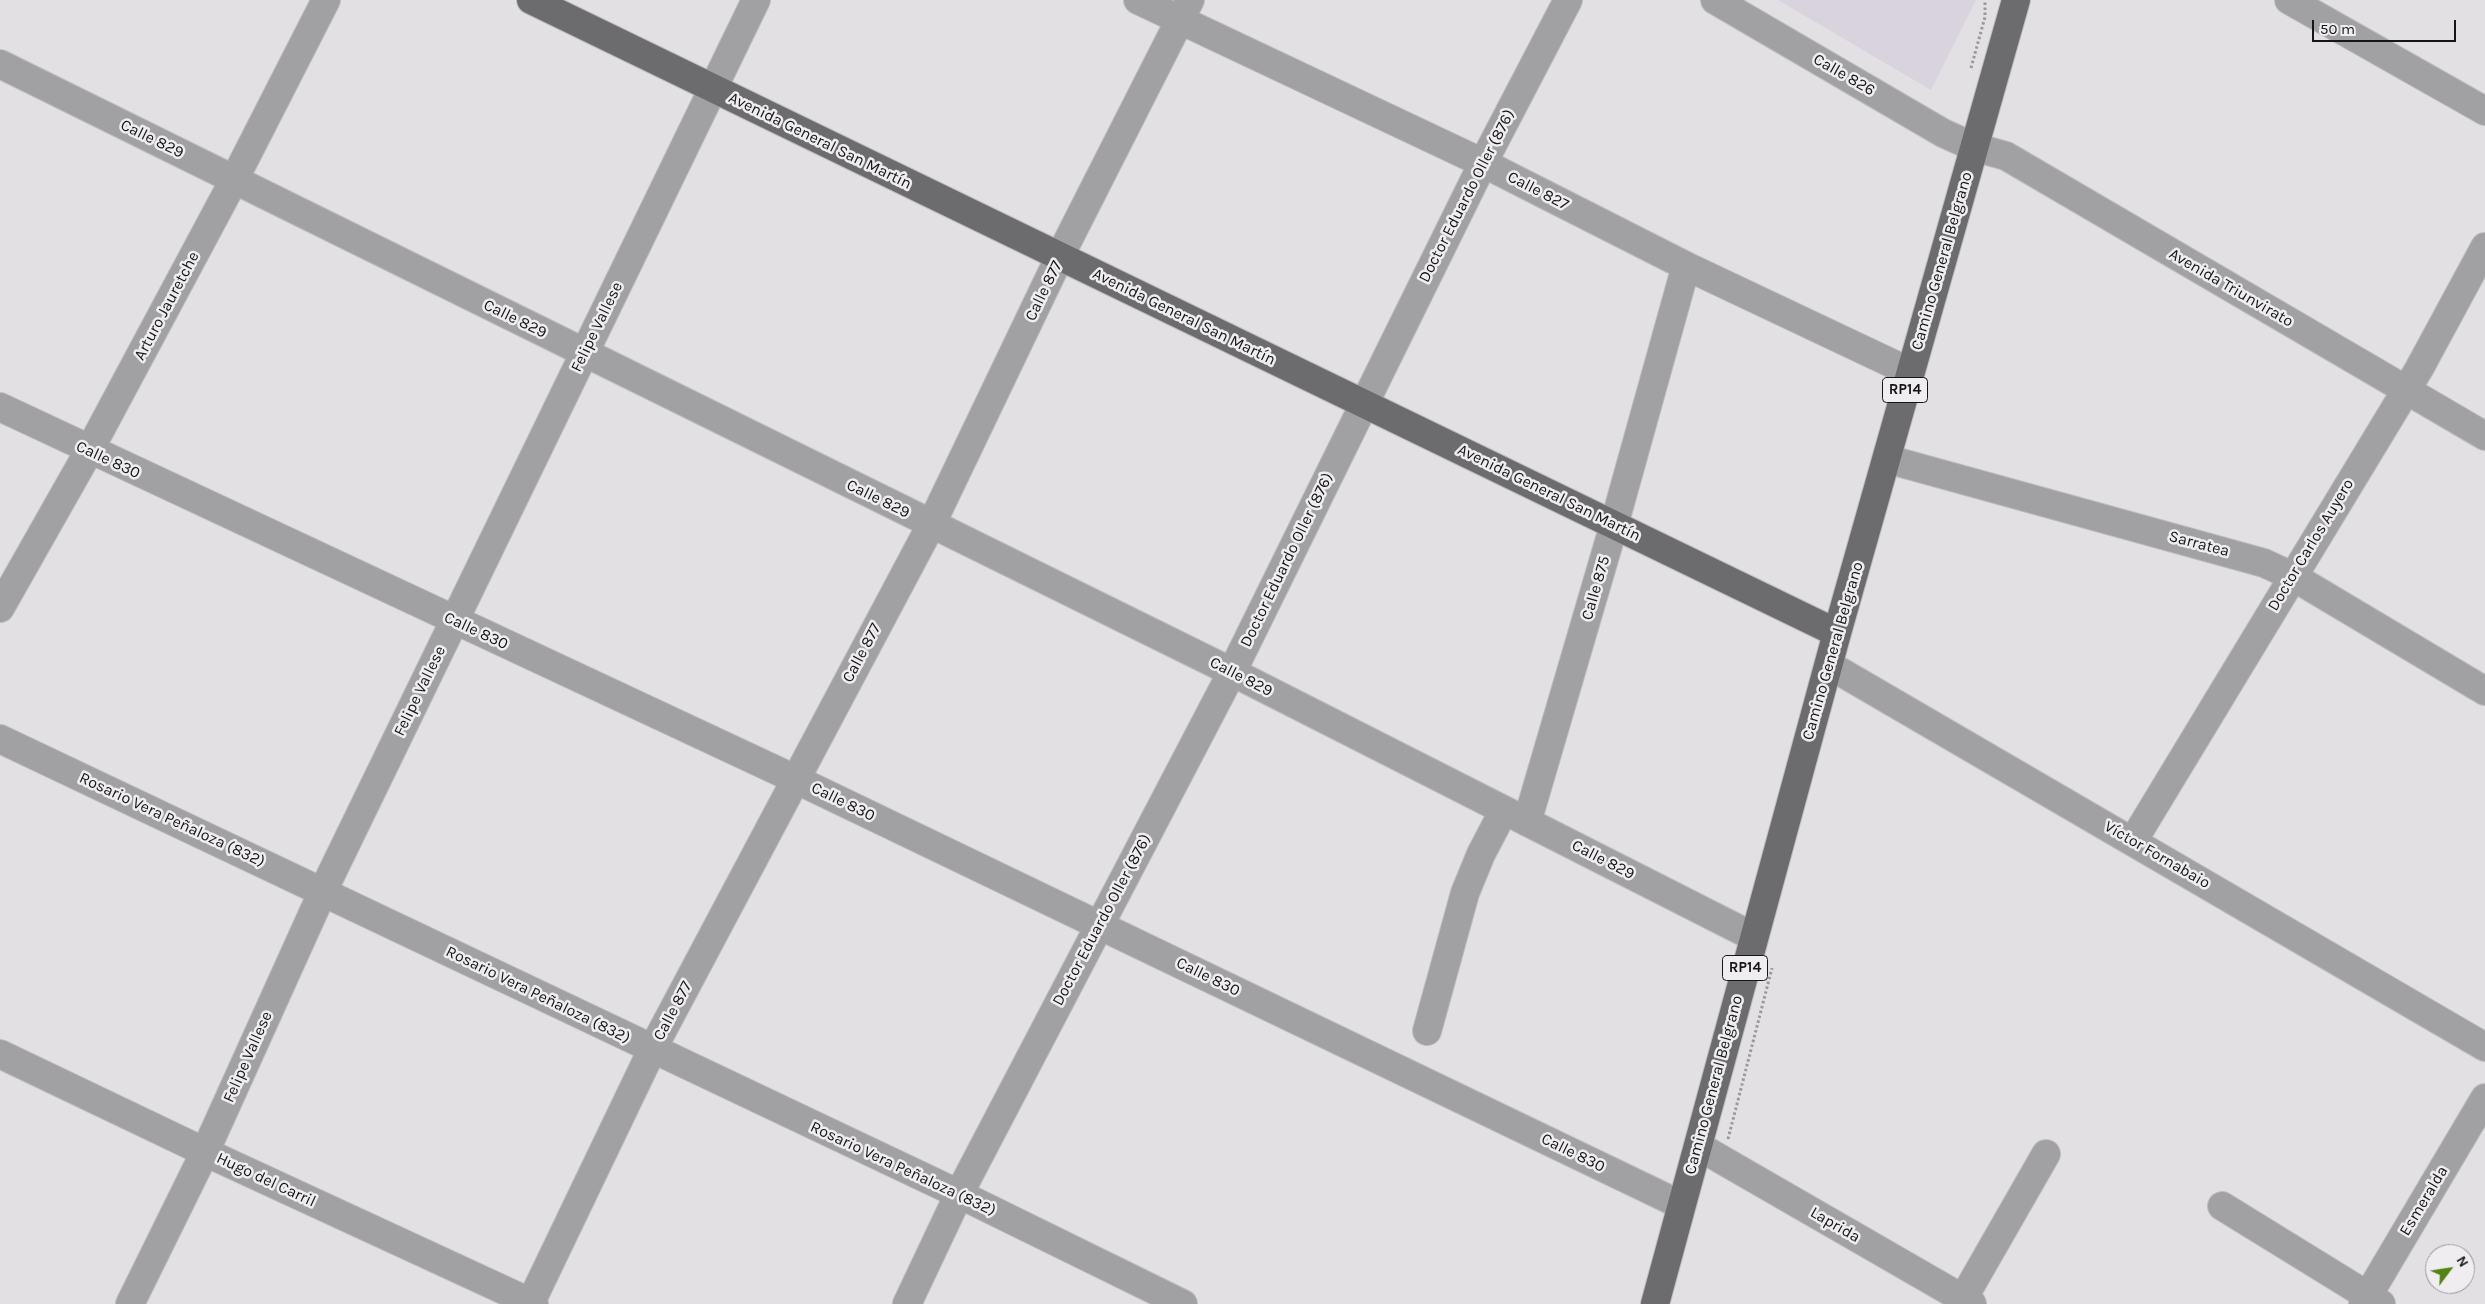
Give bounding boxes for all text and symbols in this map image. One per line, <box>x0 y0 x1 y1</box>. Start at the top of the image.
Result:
scale bar <box>2315 10 2459 42</box>
text: 50 m <box>2320 20 2355 38</box>
street label: Calle 826 <box>1810 50 1878 100</box>
street label: Avenida General San Martín <box>725 88 915 194</box>
street label: Doctor Eduardo Oller (876) <box>1415 106 1519 286</box>
street label: Calle 829 <box>117 115 187 163</box>
street label: Calle 827 <box>1504 167 1572 215</box>
street label: Camino General Belgrano <box>1907 170 1977 352</box>
street label: Avenida Triunvirato <box>2165 245 2297 331</box>
street label: Arturo Jauretche <box>130 248 204 364</box>
street label: Calle 877 <box>1021 258 1067 324</box>
street label: Avenida General San Martín <box>1089 264 1279 370</box>
street label: Felipe Vallese <box>567 279 627 375</box>
street label: Calle 829 <box>480 295 550 343</box>
road number: RP14 <box>1882 378 1928 402</box>
street label: Calle 830 <box>73 437 143 483</box>
street label: Avenida General San Martín <box>1454 440 1644 546</box>
street label: Doctor Eduardo Oller (876) <box>1236 470 1338 650</box>
street label: Calle 829 <box>843 475 913 523</box>
street label: Doctor Carlos Auyero <box>2264 475 2358 615</box>
street label: Sarratea <box>2167 527 2231 561</box>
street label: Calle 875 <box>1578 554 1614 622</box>
street label: Camino General Belgrano <box>1798 560 1868 742</box>
street label: Calle 830 <box>441 608 511 654</box>
street label: Calle 877 <box>838 620 886 686</box>
street label: Felipe Vallese <box>390 643 450 739</box>
street label: Calle 829 <box>1206 653 1276 701</box>
street label: Rosario Vera Peñaloza (832) <box>76 768 268 872</box>
street label: Calle 830 <box>808 778 878 826</box>
street label: Víctor Fornabaio <box>2101 817 2213 893</box>
street label: Doctor Eduardo Oller (876) <box>1049 831 1155 1009</box>
street label: Calle 829 <box>1568 836 1638 884</box>
street label: Rosario Vera Peñaloza (832) <box>443 942 633 1048</box>
street label: Calle 830 <box>1173 953 1243 1001</box>
road number: RP14 <box>1722 956 1768 980</box>
street label: Calle 877 <box>649 978 697 1044</box>
street label: Camino General Belgrano <box>1681 993 1747 1177</box>
street label: Felipe Vallese <box>219 1008 277 1106</box>
street label: Rosario Vera Peñaloza (832) <box>807 1117 999 1221</box>
street label: Calle 830 <box>1538 1129 1608 1177</box>
street label: Hugo del Carril <box>213 1149 319 1211</box>
street label: Esmeralda <box>2396 1163 2452 1239</box>
street label: Laprida <box>1807 1203 1863 1247</box>
north arrow <box>2425 1244 2475 1294</box>
text: N <box>2453 1253 2472 1270</box>

